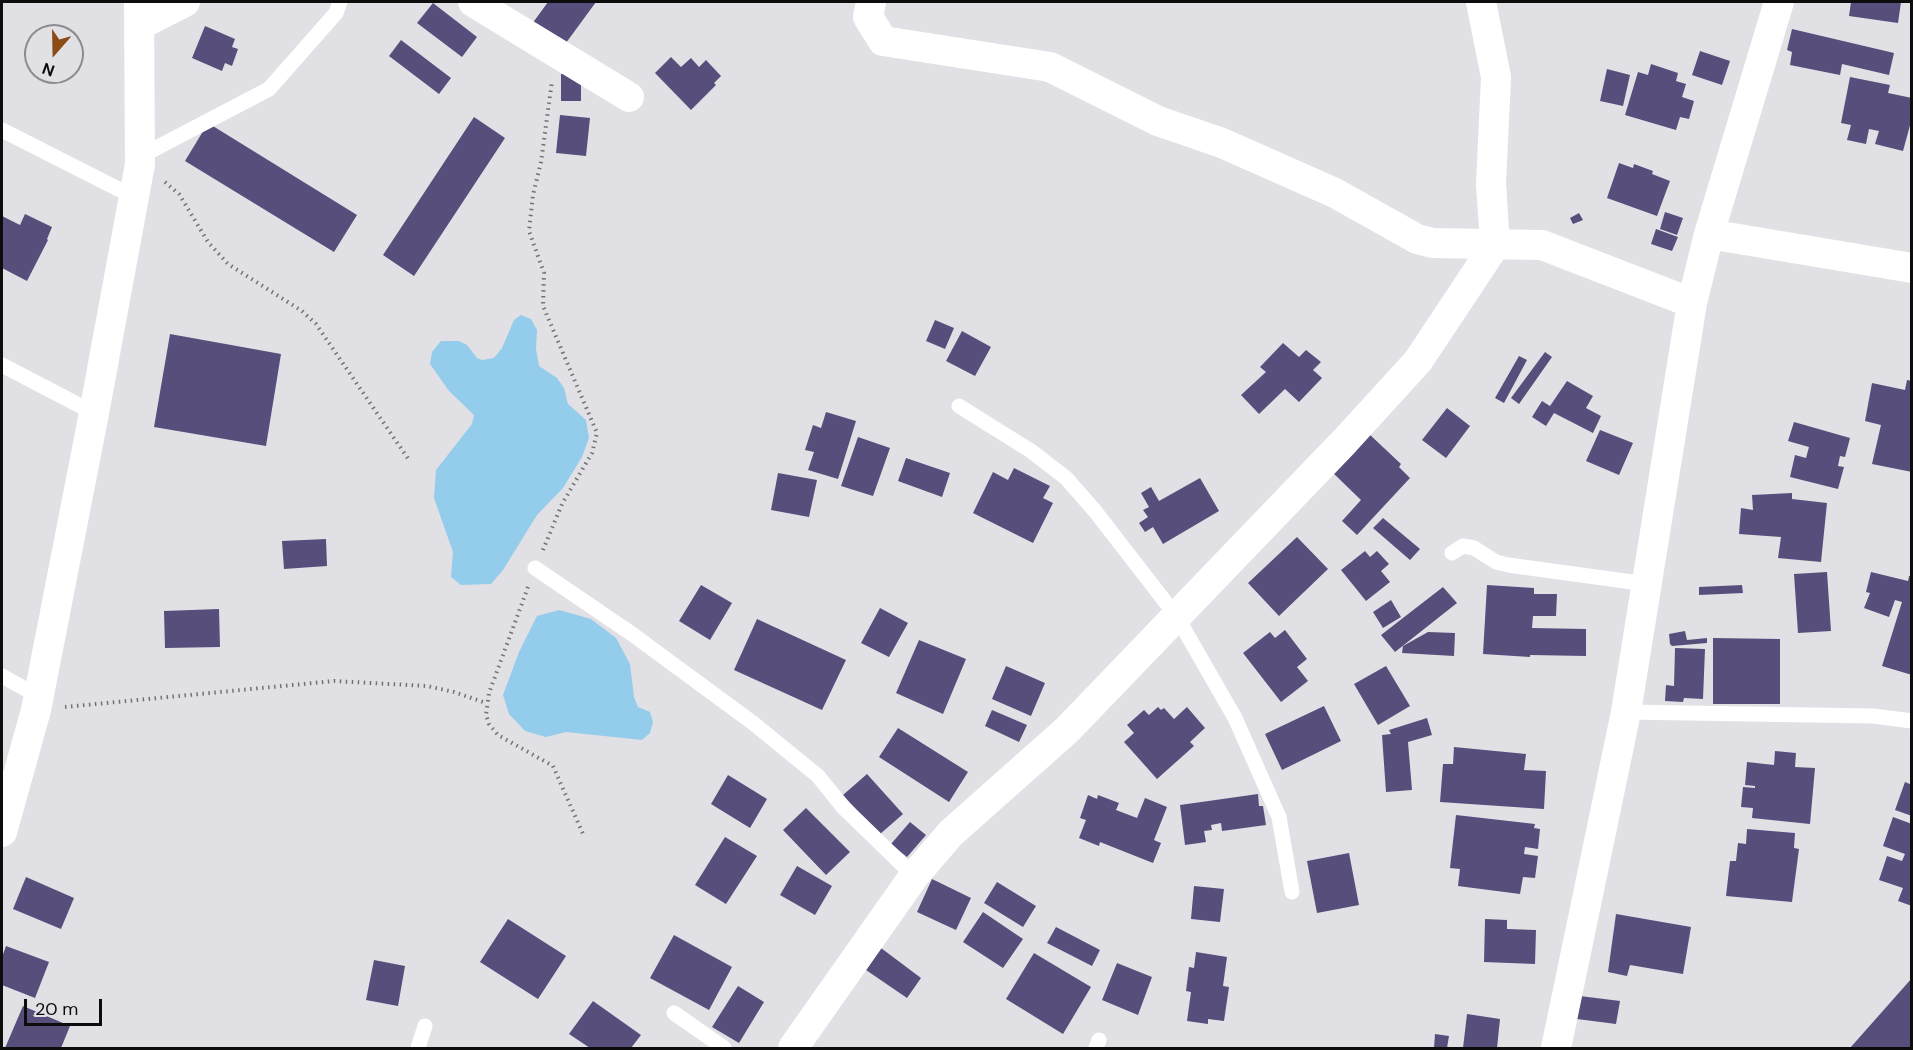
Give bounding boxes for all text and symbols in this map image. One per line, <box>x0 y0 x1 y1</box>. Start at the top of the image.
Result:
north arrow <box>24 24 84 84</box>
text: N <box>39 58 57 81</box>
scale bar <box>27 987 105 1025</box>
text: 20 m <box>35 997 78 1021</box>

